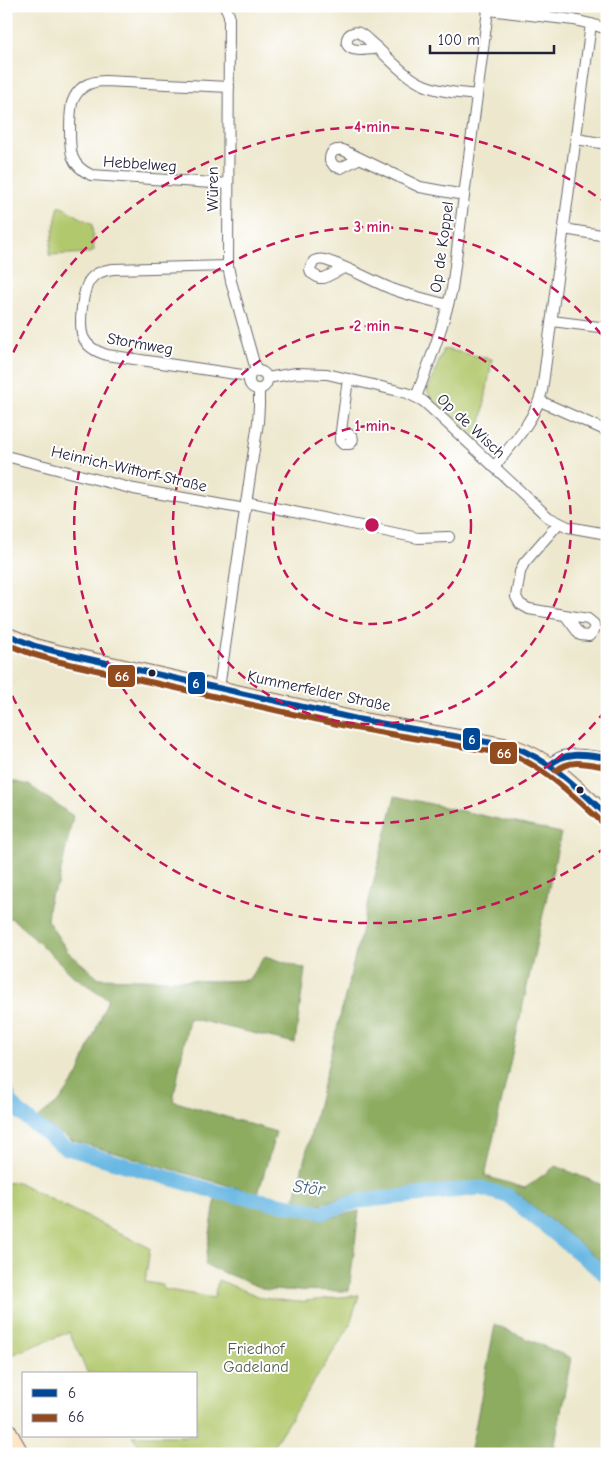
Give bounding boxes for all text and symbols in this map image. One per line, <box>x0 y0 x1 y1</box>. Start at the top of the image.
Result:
scale bar <box>430 22 554 54</box>
text: 100 m <box>438 31 480 49</box>
text: 4 min <box>354 118 390 136</box>
street label: Hebbelweg <box>102 152 178 176</box>
street label: Würen <box>204 167 222 211</box>
street label: Op de Koppel <box>427 200 457 294</box>
text: 3 min <box>354 218 390 236</box>
text: 2 min <box>354 317 390 335</box>
street label: Stormweg <box>106 329 174 359</box>
street label: Op de Wisch <box>433 390 509 462</box>
text: 1 min <box>355 417 389 435</box>
street label: Heinrich-Wittorf-Straße <box>49 442 209 496</box>
centre of rings <box>363 516 381 534</box>
line badge: 66 <box>107 664 136 688</box>
street label: Kummerfelder Straße <box>246 667 392 715</box>
text: 66 <box>115 668 129 685</box>
unlabelled marker <box>147 668 157 678</box>
line badge: 6 <box>187 671 206 695</box>
text: 6 <box>192 675 200 692</box>
line badge: 6 <box>462 727 481 751</box>
text: 6 <box>468 731 476 748</box>
line badge: 66 <box>489 741 518 765</box>
text: 66 <box>497 745 511 762</box>
unlabelled marker <box>575 785 585 795</box>
water label: Stör <box>292 1176 327 1200</box>
park label: Friedhof Gadeland <box>223 1340 289 1376</box>
legend <box>22 1372 198 1438</box>
text: 6 <box>68 1384 76 1402</box>
text: 66 <box>68 1408 84 1426</box>

